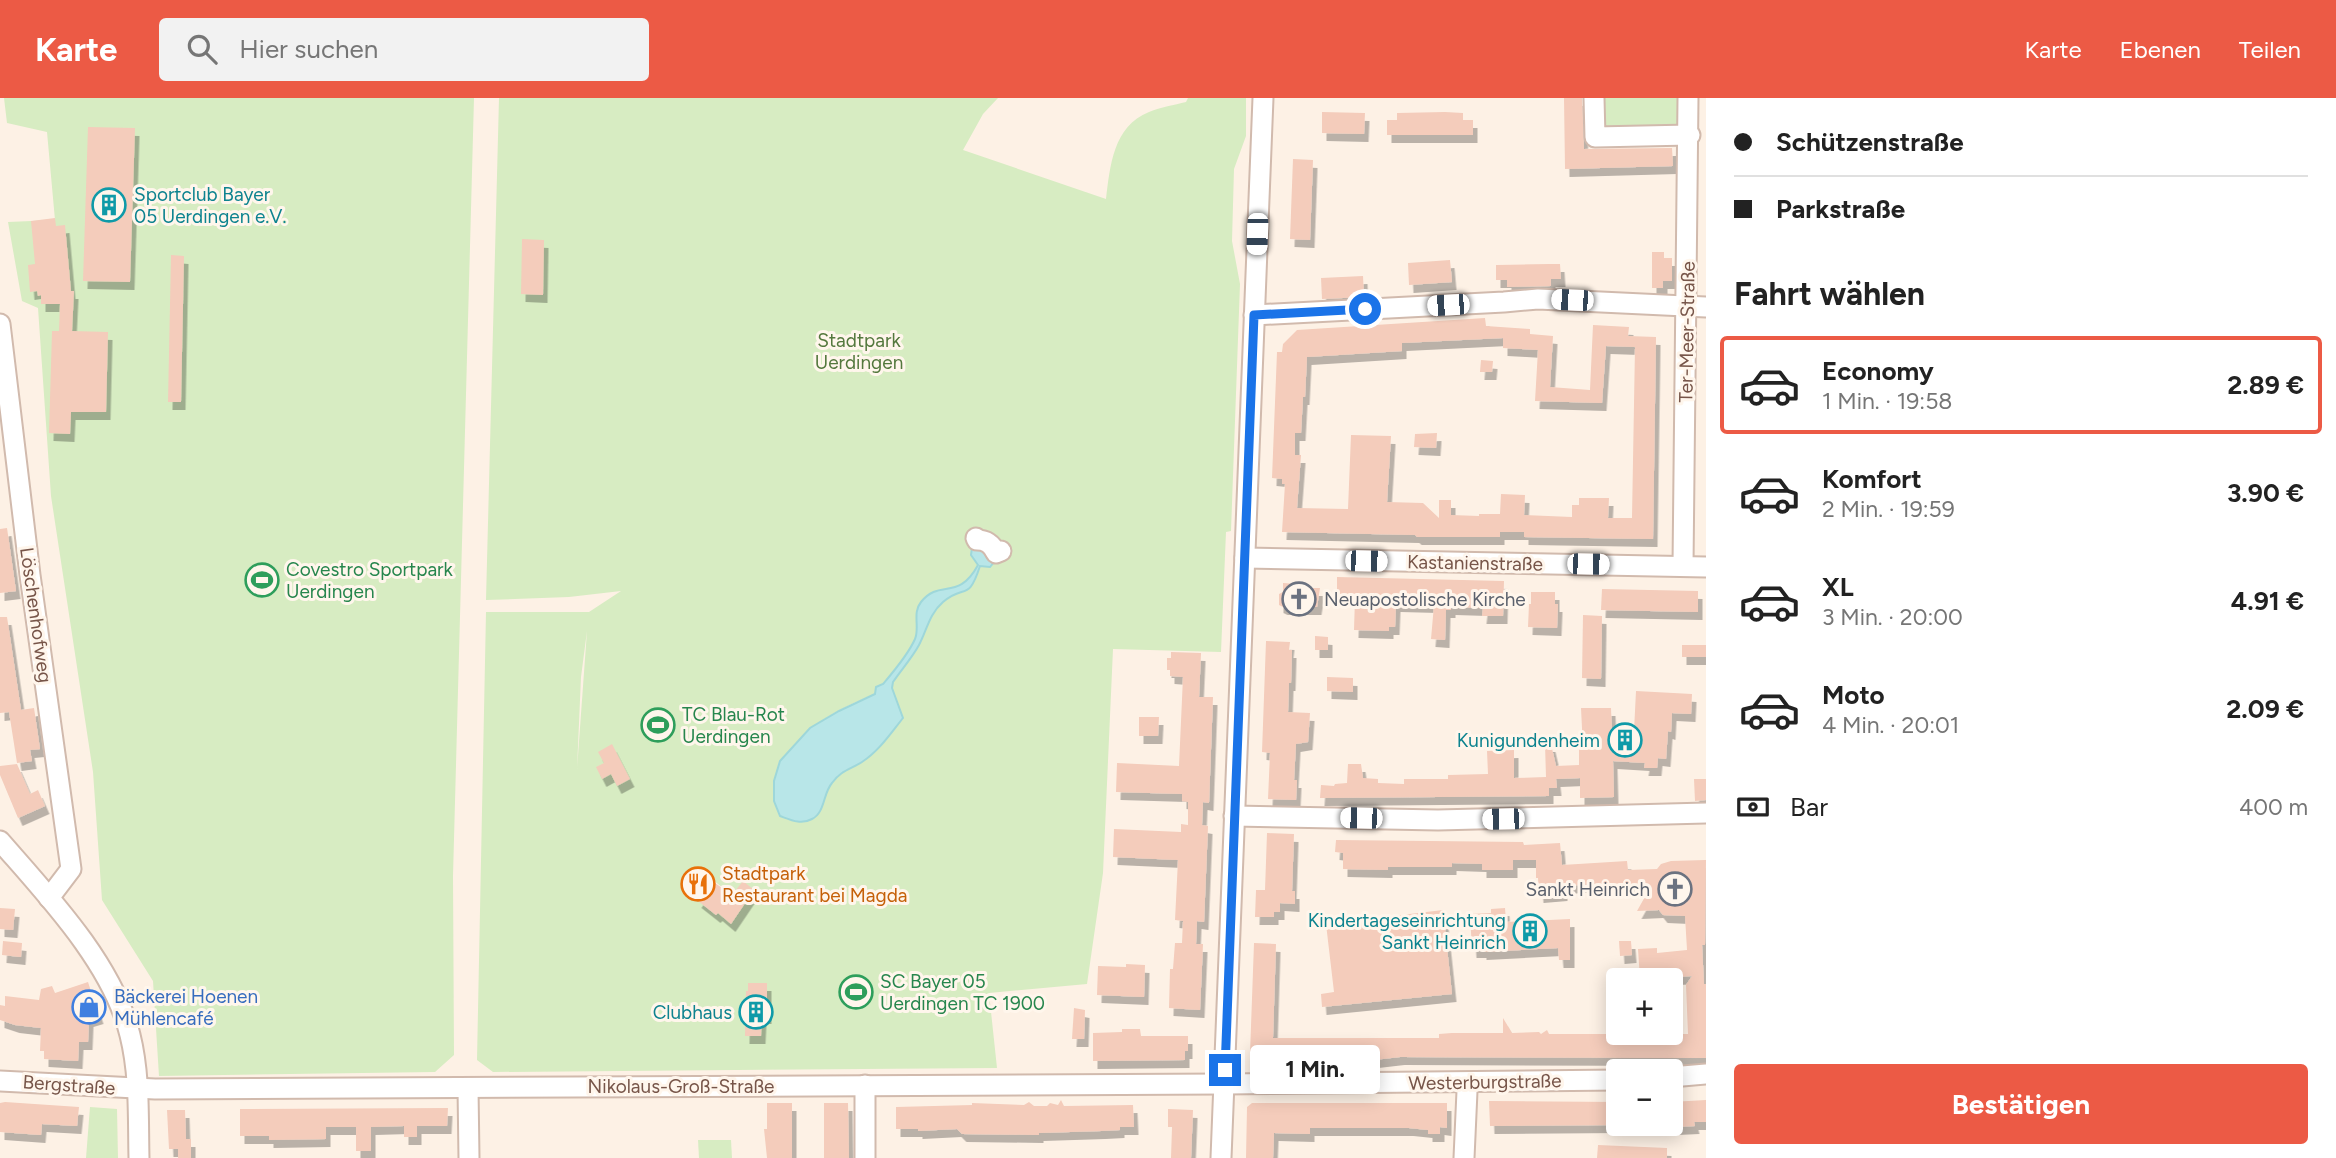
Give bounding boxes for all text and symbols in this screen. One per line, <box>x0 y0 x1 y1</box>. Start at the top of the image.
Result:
search box <box>159 18 649 81</box>
text: Karte <box>35 30 117 69</box>
icon: search <box>183 30 221 68</box>
text: Hier suchen <box>239 33 378 65</box>
text: Karte <box>2025 35 2082 64</box>
text: Ebenen <box>2120 35 2201 64</box>
text: Teilen <box>2239 35 2301 64</box>
text: Schützenstraße <box>1776 126 1964 158</box>
place label: Sportclub Bayer 05 Uerdingen e.V. <box>134 183 286 228</box>
building icon: Sportclub Bayer 05 Uerdingen e.V. <box>90 186 128 224</box>
text: Parkstraße <box>1776 193 1905 225</box>
car <box>1246 213 1269 255</box>
street label: Ter-Meer-Straße <box>1674 261 1700 403</box>
text: Fahrt wählen <box>1734 275 1925 313</box>
car <box>1551 289 1594 311</box>
route start <box>1349 293 1381 325</box>
car <box>1427 293 1470 317</box>
park label: Stadtpark Uerdingen <box>815 329 903 374</box>
icon: car <box>1738 354 1801 417</box>
text: Economy <box>1822 355 1934 387</box>
text: 2.89 € <box>2227 369 2304 401</box>
text: 1 Min. · 19:58 <box>1822 387 1952 415</box>
icon: car <box>1738 462 1801 525</box>
text: Komfort <box>1822 463 1922 495</box>
text: 3.90 € <box>2227 477 2304 509</box>
text: 2 Min. · 19:59 <box>1822 495 1955 523</box>
street label: Löschenhofweg <box>15 546 57 684</box>
car <box>1345 550 1388 572</box>
street label: Kastanienstraße <box>1407 550 1543 576</box>
car <box>1567 553 1610 575</box>
place label: Covestro Sportpark Uerdingen <box>286 558 454 603</box>
sports icon: Covestro Sportpark Uerdingen <box>243 561 281 599</box>
icon: car <box>1738 570 1801 633</box>
text: XL <box>1822 571 1854 603</box>
church icon: Neuapostolische Kirche <box>1280 580 1318 618</box>
text: 4.91 € <box>2231 585 2304 617</box>
place label: Neuapostolische Kirche <box>1324 588 1526 611</box>
text: 3 Min. · 20:00 <box>1822 603 1963 631</box>
icon: car <box>1738 678 1801 741</box>
text: Moto <box>1822 679 1885 711</box>
text: 2.09 € <box>2226 693 2304 725</box>
place label: TC Blau-Rot Uerdingen <box>682 703 785 748</box>
sports icon: TC Blau-Rot Uerdingen <box>639 706 677 744</box>
text: 4 Min. · 20:01 <box>1822 711 1959 739</box>
building icon: Kunigundenheim <box>1606 721 1644 759</box>
place label: Kunigundenheim <box>1457 729 1600 752</box>
icon: cash <box>1734 788 1772 826</box>
text: Bar <box>1790 791 1828 823</box>
text: 400 m <box>2239 793 2308 821</box>
car <box>1340 807 1383 829</box>
car <box>1482 808 1525 830</box>
place label: Stadtpark Restaurant bei Magda <box>722 862 908 907</box>
restaurant icon: Stadtpark Restaurant bei Magda <box>679 865 717 903</box>
church icon: Sankt Heinrich <box>1656 870 1694 908</box>
place label: Sankt Heinrich <box>1526 878 1650 901</box>
place label: Kindertageseinrichtung Sankt Heinrich <box>1308 909 1506 954</box>
building icon: Kindertageseinrichtung Sankt Heinrich <box>1511 912 1549 950</box>
map controls <box>1606 968 1683 1136</box>
button: + <box>1606 968 1683 1045</box>
place label: SC Bayer 05 Uerdingen TC 1900 <box>880 970 1045 1015</box>
sports icon: SC Bayer 05 Uerdingen TC 1900 <box>837 973 875 1011</box>
place label: Bäckerei Hoenen Mühlencafé <box>114 985 258 1030</box>
shop icon: Bäckerei Hoenen Mühlencafé <box>70 988 108 1026</box>
building icon: Clubhaus <box>737 993 775 1031</box>
place label: Clubhaus <box>653 1001 732 1024</box>
callout: 1 Min. <box>1250 1046 1379 1094</box>
route end <box>1209 1054 1241 1086</box>
text: 1 Min. <box>1285 1055 1345 1083</box>
button: − <box>1606 1059 1683 1136</box>
button: Bestätigen <box>1734 1064 2308 1144</box>
street label: Westerburgstraße <box>1408 1069 1562 1095</box>
street label: Bergstraße <box>22 1070 116 1100</box>
street label: Nikolaus-Groß-Straße <box>588 1075 774 1098</box>

